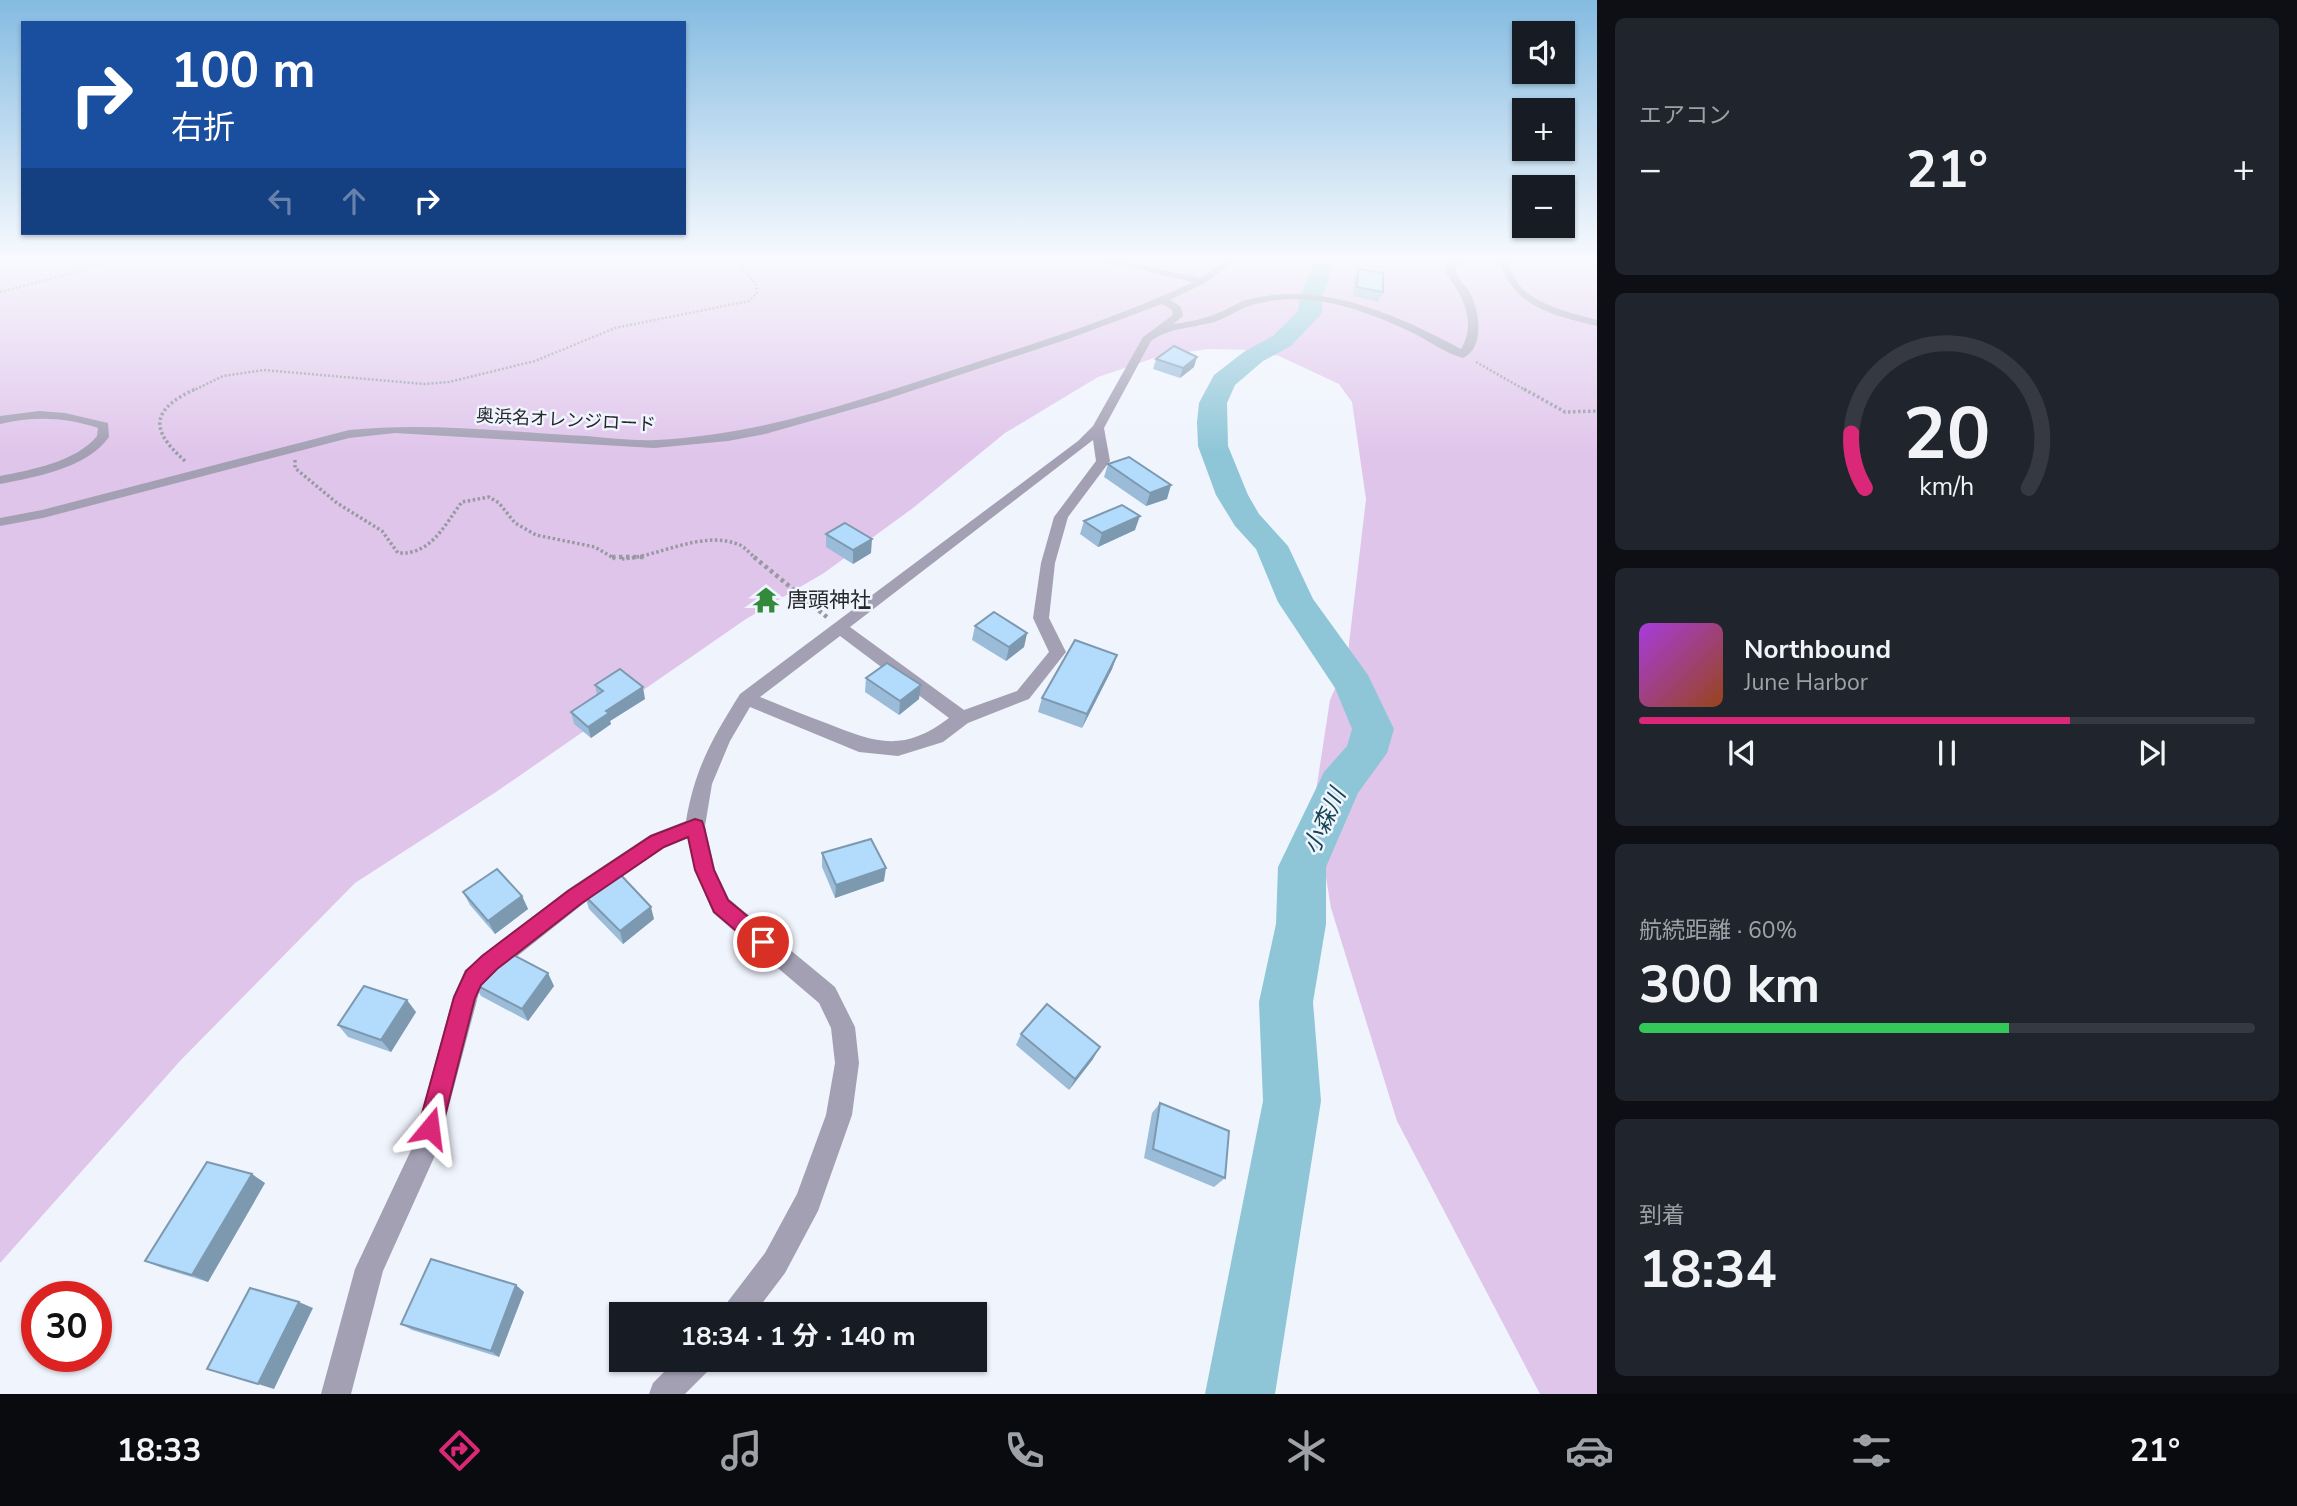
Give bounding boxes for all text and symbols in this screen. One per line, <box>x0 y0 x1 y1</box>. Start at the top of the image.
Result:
map controls <box>1512 21 1575 238</box>
button: sound <box>1512 21 1575 84</box>
text: 100 m <box>171 37 315 104</box>
icon: right <box>56 49 147 140</box>
button: + <box>1512 98 1575 161</box>
text: エアコン <box>1639 100 1731 131</box>
text: 右折 <box>171 106 235 149</box>
text: 21° <box>1906 134 1988 205</box>
text: − <box>1639 144 1662 195</box>
text: + <box>2232 144 2255 195</box>
button: − <box>1512 175 1575 238</box>
icon: left <box>262 182 300 220</box>
icon: ahead <box>335 182 373 220</box>
icon: right <box>408 182 446 220</box>
text: 20 <box>1903 384 1991 484</box>
street label: 奥浜名オレンジロード <box>475 403 657 437</box>
text: km/h <box>1919 470 1975 504</box>
temple icon: 唐頭神社 <box>751 585 781 615</box>
place label: 唐頭神社 <box>787 586 871 614</box>
text: Northbound <box>1744 632 1891 667</box>
text: June Harbor <box>1744 667 1868 698</box>
icon: previous <box>1723 734 1761 772</box>
icon: pause <box>1928 734 1966 772</box>
icon: next <box>2133 734 2171 772</box>
water label: 小森川 <box>1296 781 1354 859</box>
pin <box>733 912 793 972</box>
text: 航続距離 · 60% <box>1639 915 1797 946</box>
icon: arrive <box>744 923 782 961</box>
text: 300 km <box>1639 949 1820 1020</box>
position arrow <box>393 1091 467 1165</box>
text: 到着 <box>1639 1200 1685 1231</box>
text: 18:34 <box>1639 1234 1777 1305</box>
speed limit sign: 30 <box>21 1281 112 1372</box>
text: 18:34 · 1 分 · 140 m <box>680 1319 916 1354</box>
icon: directions <box>435 1426 484 1475</box>
icon: music <box>717 1426 766 1475</box>
icon: phone <box>1000 1426 1049 1475</box>
icon: climate <box>1282 1426 1331 1475</box>
icon: car <box>1565 1426 1614 1475</box>
icon: filters <box>1847 1426 1896 1475</box>
text: 18:33 <box>117 1429 201 1472</box>
text: 21° <box>2130 1429 2180 1472</box>

